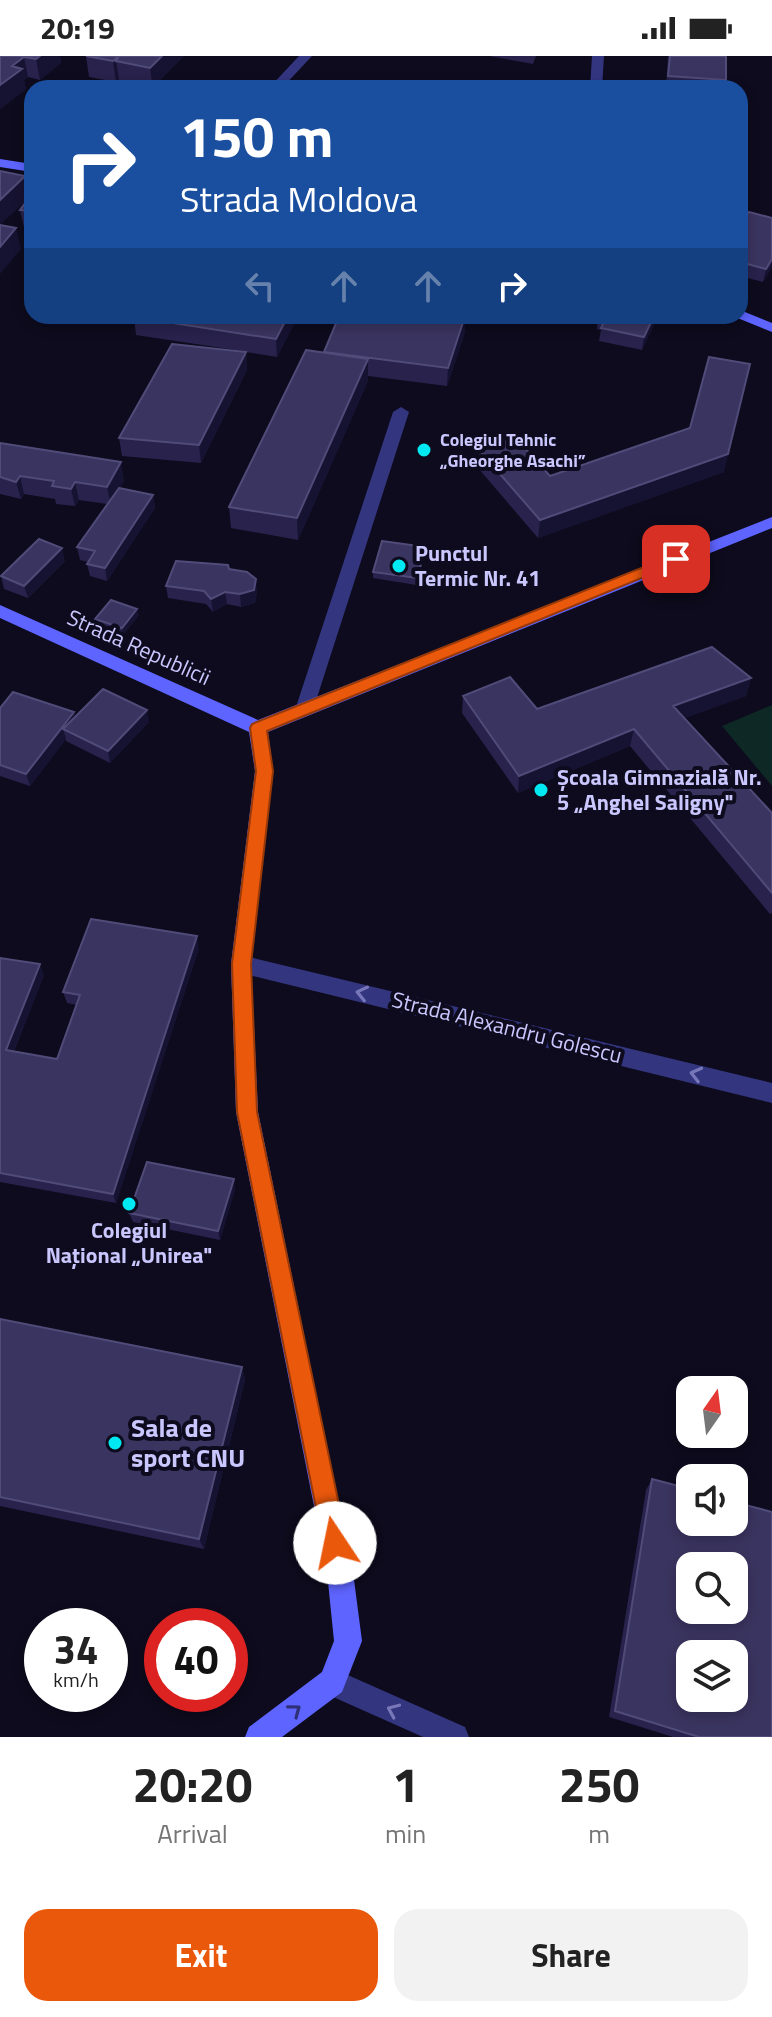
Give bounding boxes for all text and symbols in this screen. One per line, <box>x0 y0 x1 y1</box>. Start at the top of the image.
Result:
text: 20:19 <box>40 5 115 51</box>
text: 150 m <box>180 94 333 179</box>
icon: right <box>48 112 152 216</box>
text: Strada Moldova <box>180 171 418 226</box>
icon: left <box>238 264 282 308</box>
icon: ahead <box>322 264 366 308</box>
icon: ahead <box>406 264 450 308</box>
icon: right <box>490 264 534 308</box>
place label: Colegiul Tehnic „Gheorghe Asachi” <box>439 426 586 474</box>
marker: Colegiul Tehnic „Gheorghe Asachi” <box>415 441 433 459</box>
pin <box>642 525 710 593</box>
place label: Punctul Termic Nr. 41 <box>415 536 541 595</box>
icon: arrive <box>654 537 698 581</box>
marker: Punctul Termic Nr. 41 <box>390 557 408 575</box>
street label: Strada Republicii <box>62 600 216 694</box>
place label: Școala Gimnazială Nr. 5 „Anghel Saligny" <box>557 760 762 819</box>
marker: Școala Gimnazială Nr. 5 „Anghel Saligny" <box>532 781 550 799</box>
street label: Strada Alexandru Golescu <box>388 982 626 1072</box>
one-way arrow <box>356 985 369 1002</box>
one-way arrow <box>690 1066 704 1083</box>
marker: Colegiul Național „Unirea" <box>120 1195 138 1213</box>
place label: Colegiul Național „Unirea" <box>46 1213 212 1272</box>
north arrow <box>676 1376 748 1448</box>
map controls <box>676 1376 748 1712</box>
place label: Sala de sport CNU <box>131 1408 245 1477</box>
marker: Sala de sport CNU <box>106 1434 124 1452</box>
button: sound <box>676 1464 748 1536</box>
position arrow <box>293 1501 377 1585</box>
button: search <box>676 1552 748 1624</box>
speed limit sign: 40 <box>144 1608 248 1712</box>
text: 34 <box>54 1619 98 1680</box>
button: layers <box>676 1640 748 1712</box>
text: km/h <box>53 1664 99 1695</box>
one-way arrow <box>387 1703 401 1719</box>
one-way arrow <box>286 1705 301 1719</box>
text: 20:20 <box>133 1748 252 1821</box>
text: 1 <box>392 1748 419 1821</box>
text: 250 <box>559 1748 639 1821</box>
text: Arrival <box>157 1814 228 1853</box>
text: min <box>385 1814 426 1853</box>
text: m <box>588 1814 610 1853</box>
button: Exit <box>24 1909 378 2001</box>
button: Share <box>394 1909 748 2001</box>

